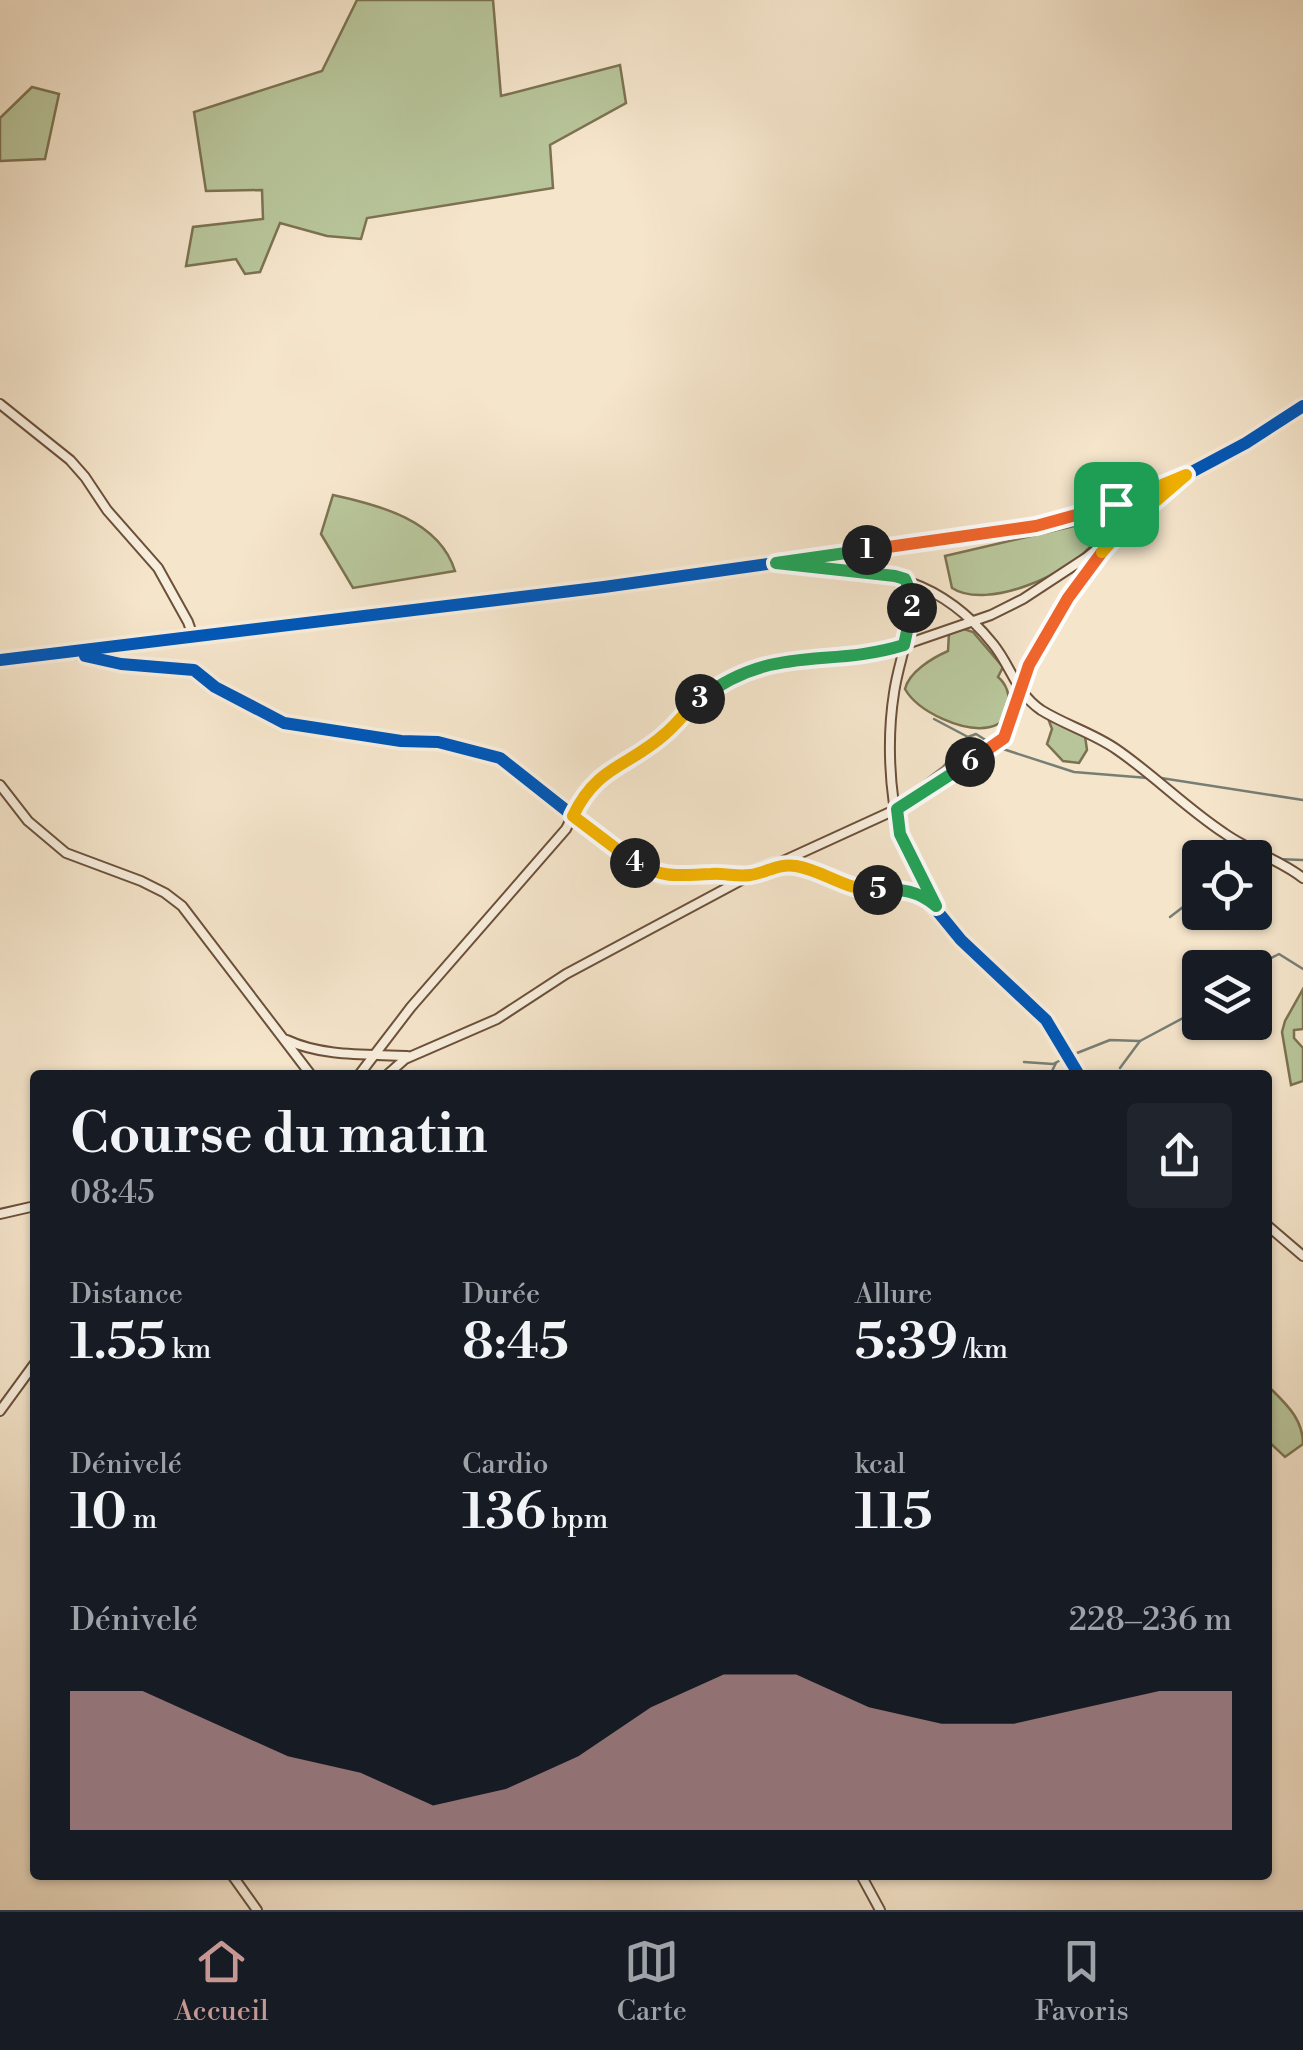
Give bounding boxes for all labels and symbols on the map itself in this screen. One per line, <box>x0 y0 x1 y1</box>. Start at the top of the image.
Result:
pin <box>1074 462 1159 547</box>
pin: 1 <box>842 525 892 575</box>
pin: 2 <box>887 583 937 633</box>
pin: 3 <box>675 674 725 724</box>
pin: 6 <box>945 737 995 787</box>
pin: 4 <box>610 838 660 888</box>
pin: 5 <box>853 865 903 915</box>

